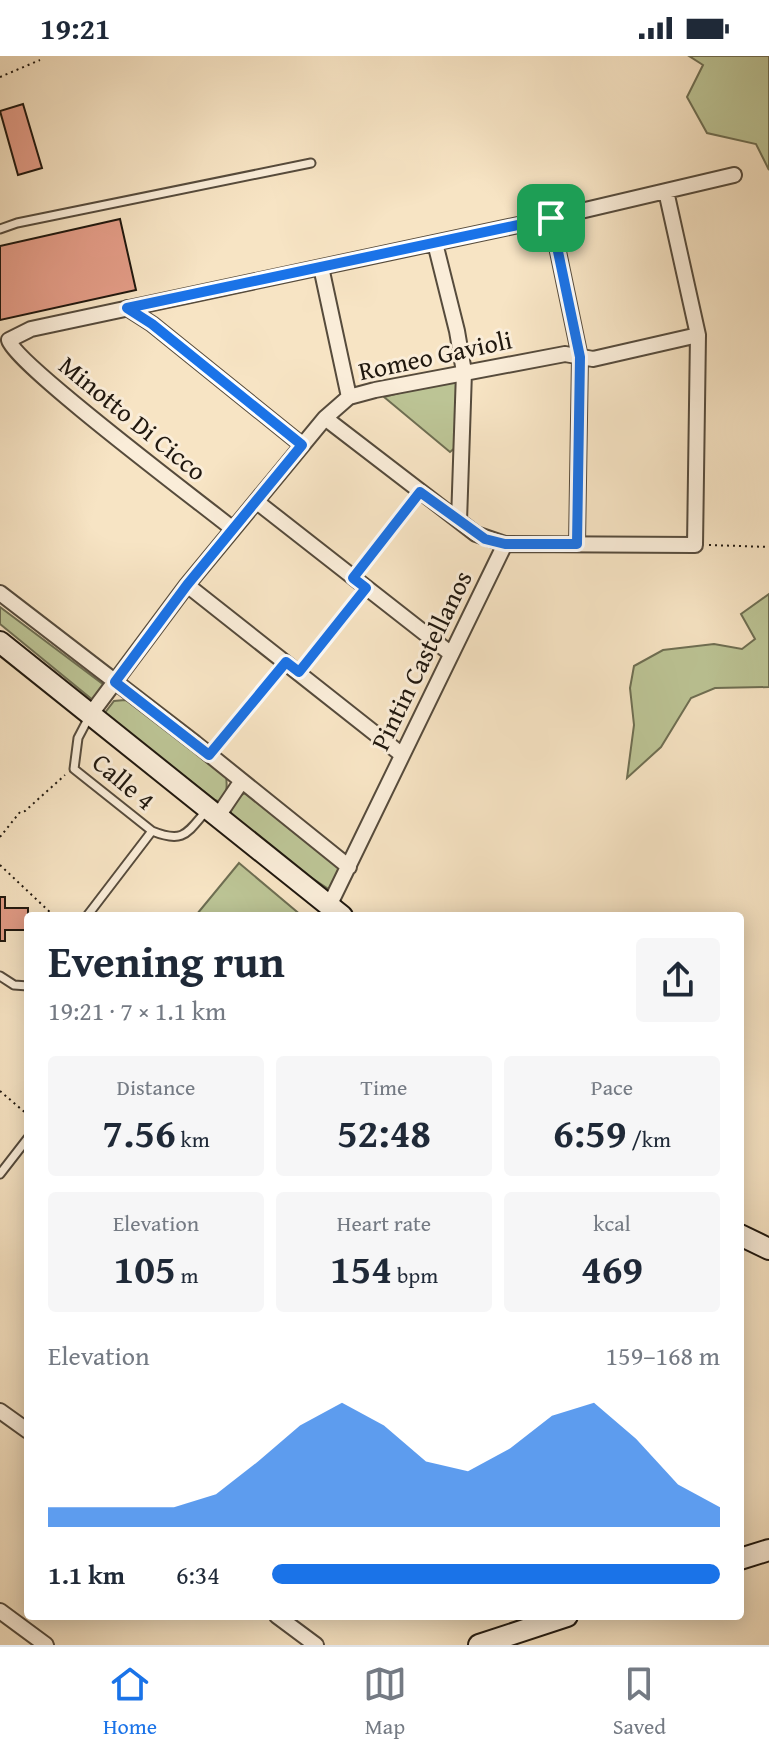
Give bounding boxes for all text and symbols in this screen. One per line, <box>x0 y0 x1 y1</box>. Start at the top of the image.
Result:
text: 19:21 <box>40 6 111 50</box>
pin <box>517 184 585 252</box>
icon: arrive <box>529 196 573 240</box>
street label: Romeo Gavioli <box>355 320 515 390</box>
street label: Minotto Di Cicco <box>51 346 215 490</box>
street label: Pintin Castellanos <box>361 563 481 757</box>
street label: Calle 4 <box>84 743 164 819</box>
text: Evening run <box>48 929 285 993</box>
button: share <box>636 938 720 1022</box>
text: 19:21 · 7 × 1.1 km <box>48 991 226 1030</box>
text: Distance <box>117 1071 195 1103</box>
text: Time <box>361 1071 407 1103</box>
text: Pace <box>591 1071 633 1103</box>
text: 7.56 <box>102 1103 176 1162</box>
text: 52:48 <box>337 1103 431 1162</box>
text: 6:59 <box>553 1103 627 1162</box>
text: km <box>176 1123 210 1155</box>
text: /km <box>627 1123 671 1155</box>
text: Elevation <box>113 1207 199 1239</box>
text: Heart rate <box>337 1207 431 1239</box>
text: kcal <box>593 1207 631 1239</box>
text: 105 <box>114 1239 176 1298</box>
text: 154 <box>330 1239 392 1298</box>
text: 469 <box>581 1239 643 1298</box>
text: m <box>176 1259 199 1291</box>
text: bpm <box>392 1259 438 1291</box>
text: Elevation <box>48 1336 150 1375</box>
text: 159–168 m <box>606 1336 720 1375</box>
text: 1.1 km <box>48 1555 125 1594</box>
text: 6:34 <box>176 1555 220 1594</box>
tab: Home <box>103 1662 157 1742</box>
tab: Map <box>363 1662 407 1742</box>
tab: Saved <box>613 1662 666 1742</box>

